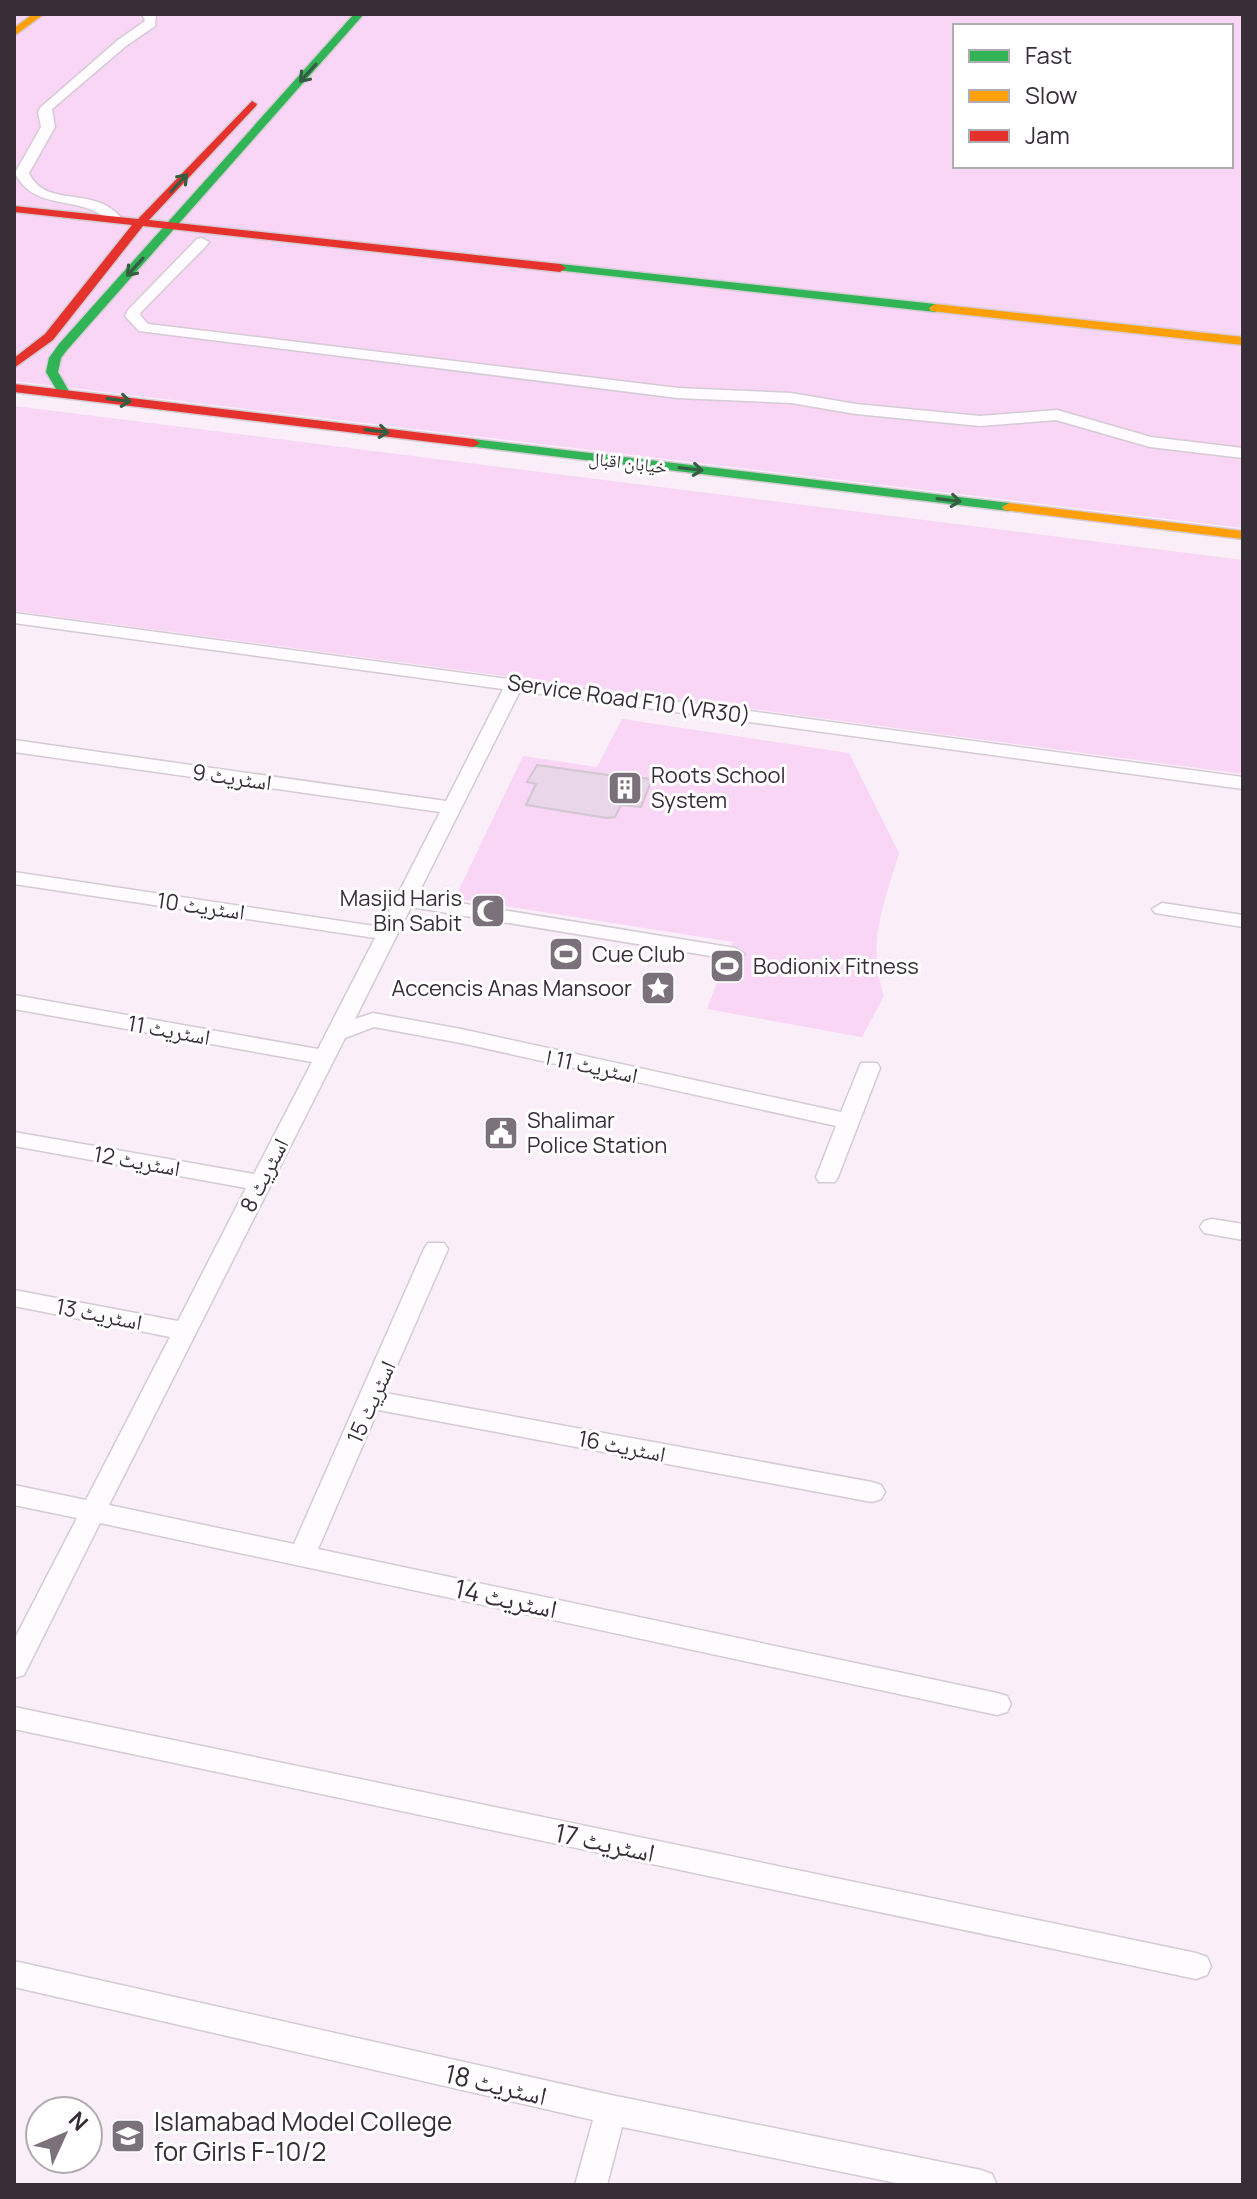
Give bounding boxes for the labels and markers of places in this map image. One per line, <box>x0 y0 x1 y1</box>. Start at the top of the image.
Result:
place label: Roots School System <box>651 760 786 815</box>
building icon: Roots School System <box>606 769 644 807</box>
place label: Masjid Haris Bin Sabit <box>340 883 462 938</box>
mosque icon: Masjid Haris Bin Sabit <box>469 892 507 930</box>
sports icon: Cue Club <box>547 935 585 973</box>
place label: Cue Club <box>592 939 685 969</box>
sports icon: Bodionix Fitness <box>708 947 746 985</box>
place label: Bodionix Fitness <box>753 951 919 981</box>
place icon: Accencis Anas Mansoor <box>639 969 677 1007</box>
place label: Accencis Anas Mansoor <box>391 973 632 1003</box>
place label: Shalimar Police Station <box>527 1105 667 1160</box>
public building icon: Shalimar Police Station <box>482 1114 520 1152</box>
place label: Islamabad Model College for Girls F-10/2 <box>154 2103 452 2169</box>
school or university icon: Islamabad Model College for Girls F-10/2 <box>109 2117 147 2155</box>

